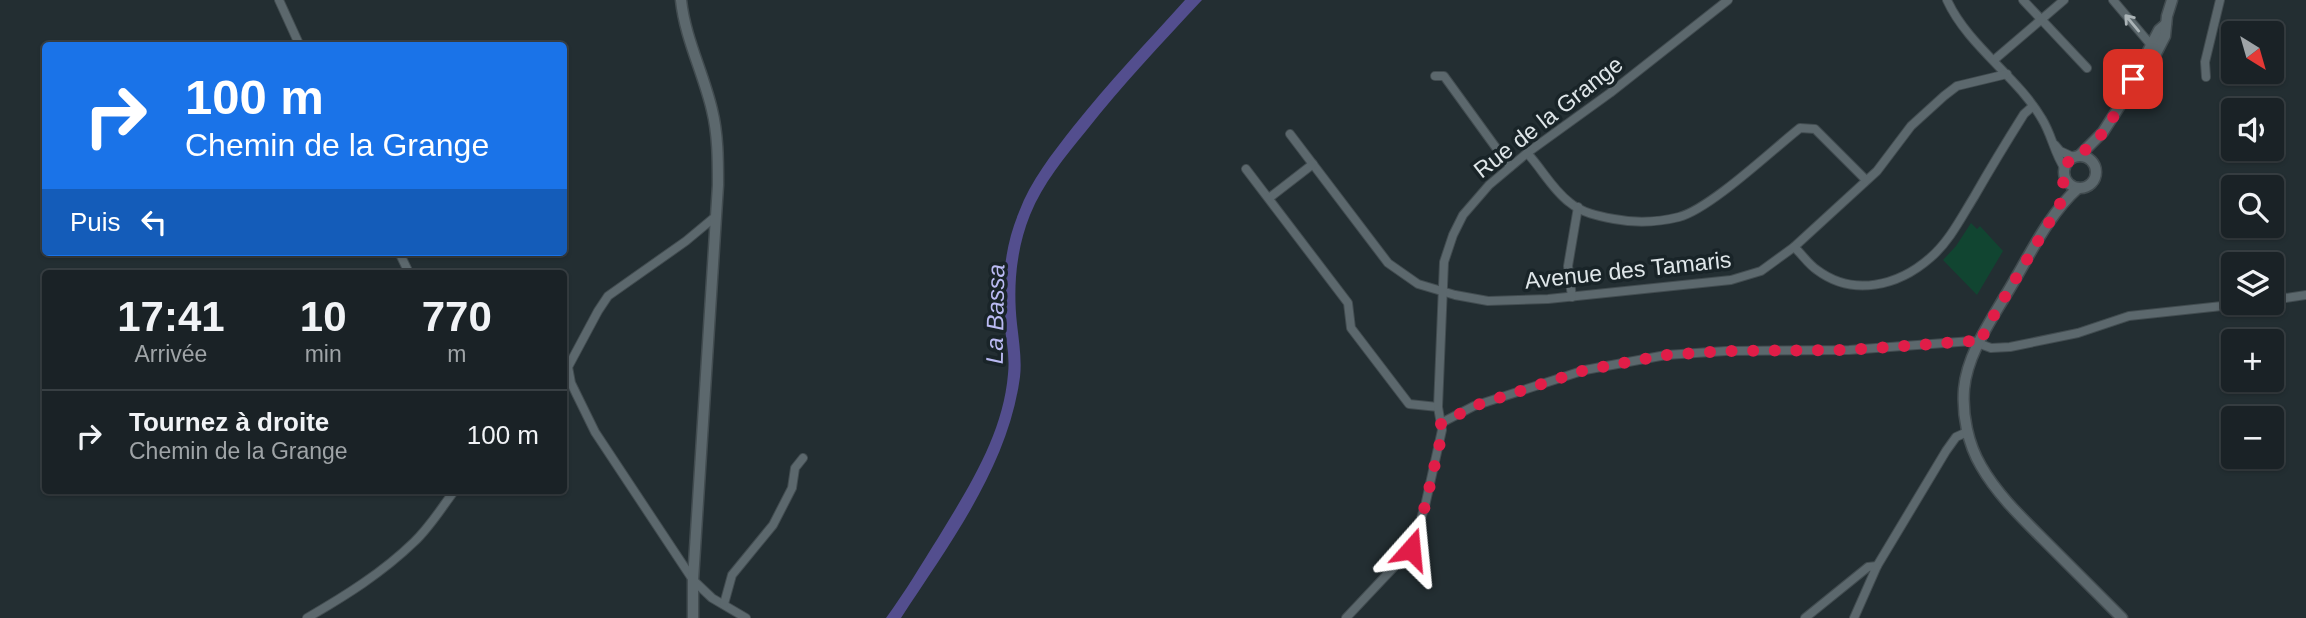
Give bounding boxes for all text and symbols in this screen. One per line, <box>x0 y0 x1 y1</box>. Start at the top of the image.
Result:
one-way arrow <box>2124 14 2140 32</box>
north arrow <box>2221 21 2284 84</box>
map controls <box>2221 21 2284 469</box>
pin <box>2103 49 2163 109</box>
street label: Rue de la Grange <box>1468 51 1628 183</box>
icon: arrive <box>2114 60 2152 98</box>
icon: right <box>70 70 161 161</box>
text: 100 m <box>185 70 324 124</box>
button: sound <box>2221 98 2284 161</box>
text: Chemin de la Grange <box>185 127 489 163</box>
button: search <box>2221 175 2284 238</box>
icon: left <box>135 203 173 241</box>
text: Puis <box>70 207 121 237</box>
street label: Avenue des Tamaris <box>1523 246 1733 294</box>
button: layers <box>2221 252 2284 315</box>
water label: La Bassa <box>981 264 1009 364</box>
text: 17:41 <box>117 293 225 340</box>
text: 10 <box>300 293 347 340</box>
text: 770 <box>422 293 492 340</box>
button: + <box>2221 329 2284 392</box>
text: Arrivée <box>134 341 207 367</box>
text: min <box>305 341 342 367</box>
text: m <box>447 341 466 367</box>
button: − <box>2221 406 2284 469</box>
text: Tournez à droite <box>129 407 329 437</box>
icon: right <box>70 417 108 455</box>
text: 100 m <box>467 420 539 450</box>
text: Chemin de la Grange <box>129 438 348 464</box>
position arrow <box>1374 512 1448 586</box>

